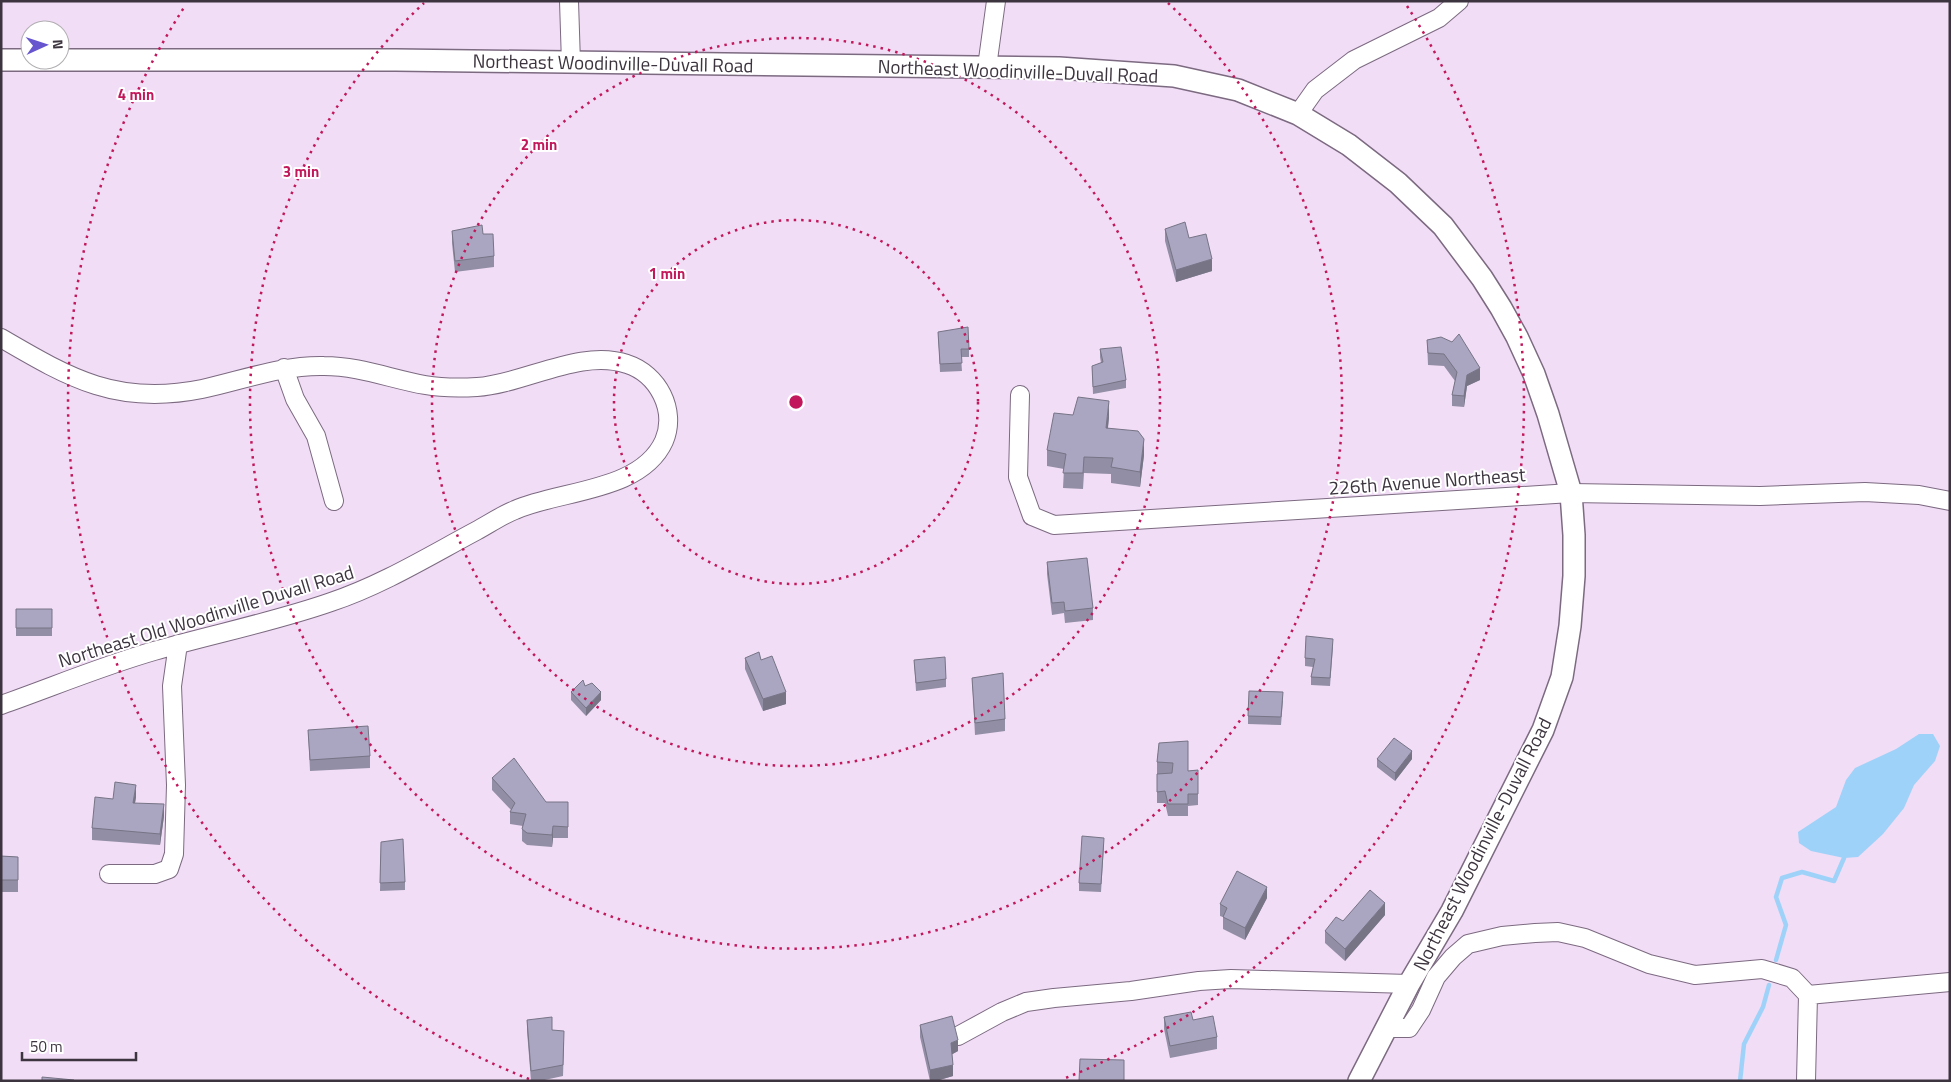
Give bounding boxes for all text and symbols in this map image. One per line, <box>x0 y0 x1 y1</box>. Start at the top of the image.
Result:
north arrow <box>20 20 70 70</box>
text: N <box>48 39 69 50</box>
street label: Northeast Woodinville-Duvall Road <box>472 46 754 79</box>
street label: Northeast Woodinville-Duvall Road <box>877 51 1159 90</box>
text: 4 min <box>118 83 154 106</box>
text: 2 min <box>521 133 557 156</box>
text: 3 min <box>283 160 319 183</box>
text: 1 min <box>649 262 685 285</box>
centre of rings <box>787 393 805 411</box>
street label: 226th Avenue Northeast <box>1327 459 1527 502</box>
street label: Northeast Old Woodinville Duvall Road <box>54 557 357 674</box>
street label: Northeast Woodinville-Duvall Road <box>1405 712 1558 975</box>
scale bar <box>22 1030 136 1062</box>
text: 50 m <box>30 1035 63 1058</box>

